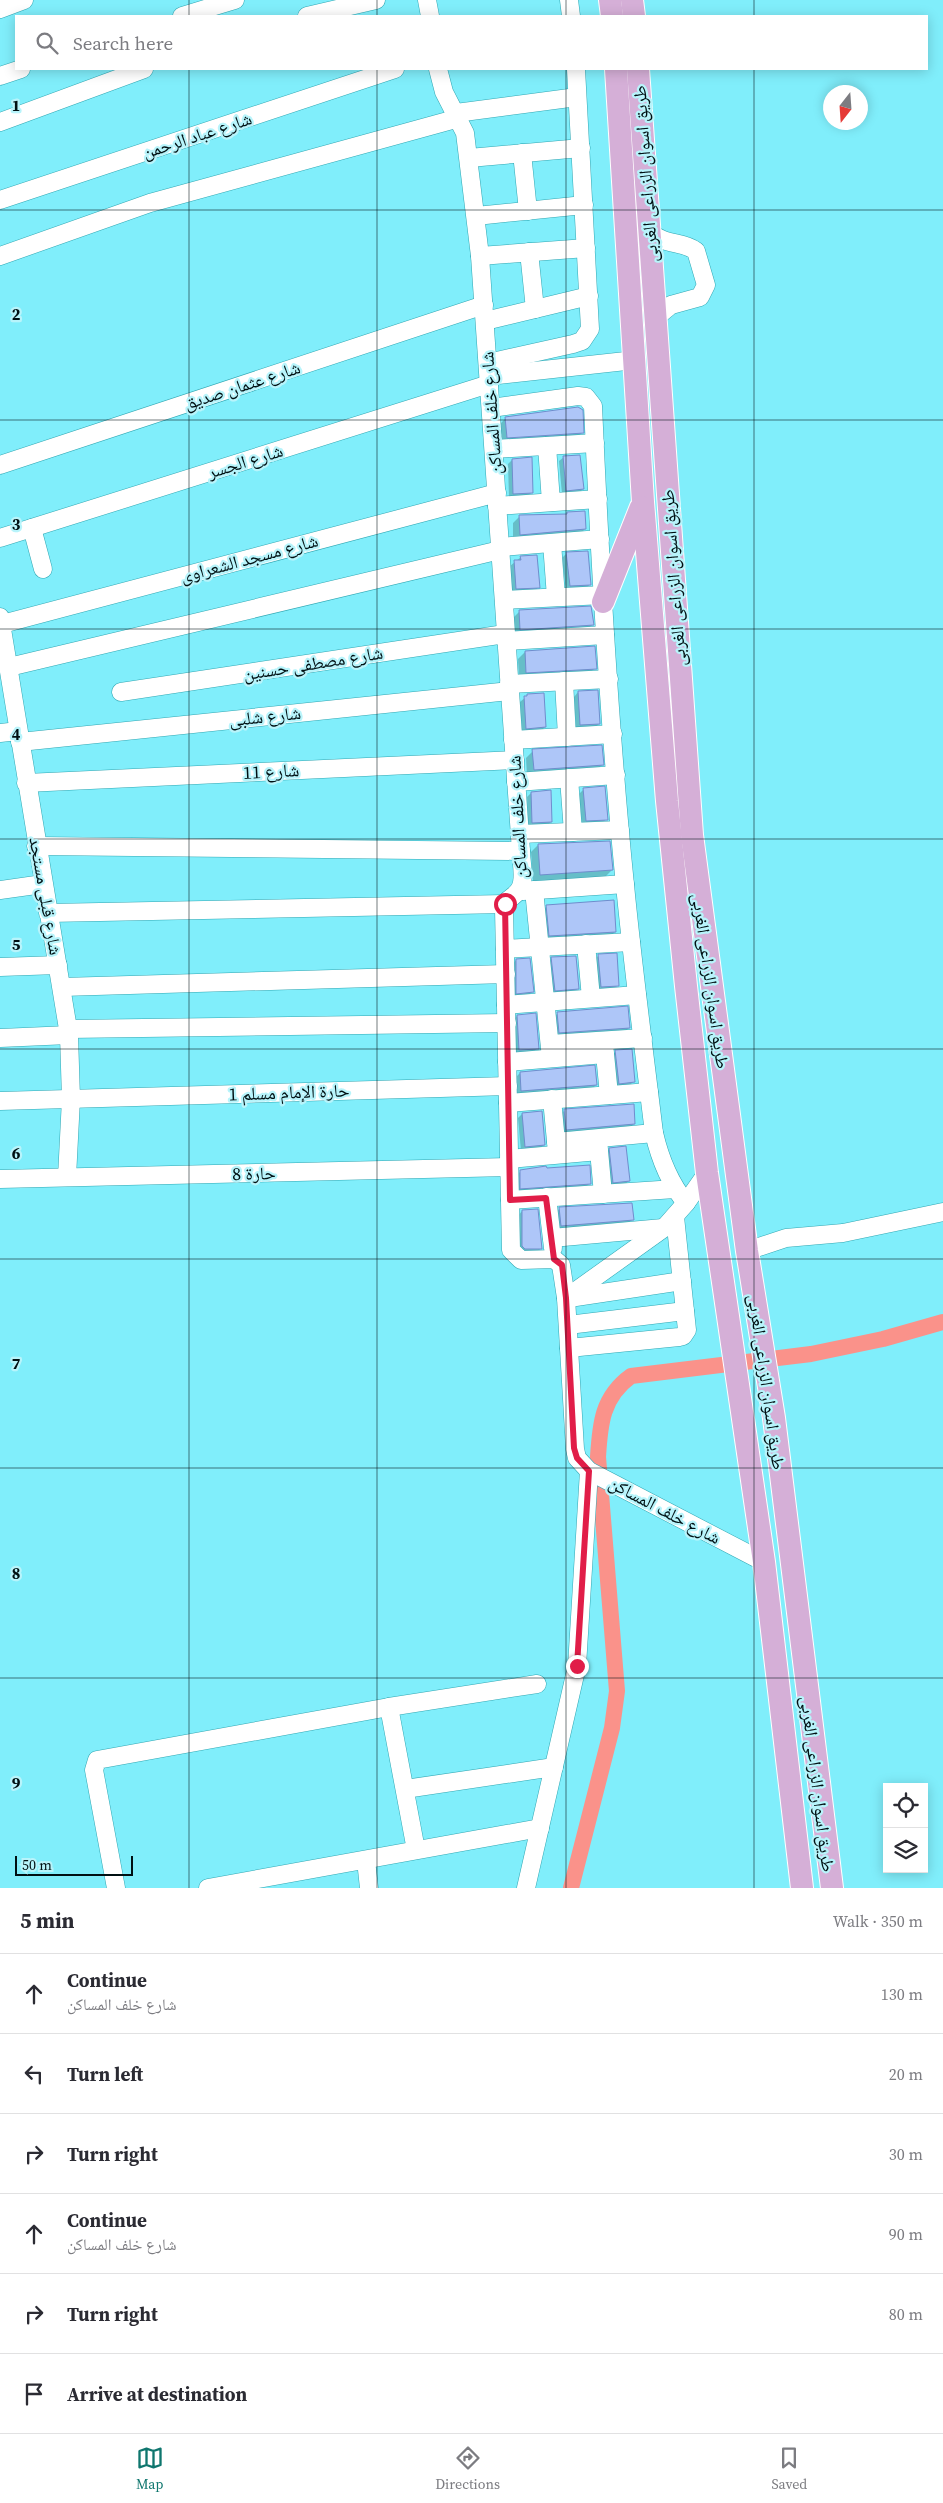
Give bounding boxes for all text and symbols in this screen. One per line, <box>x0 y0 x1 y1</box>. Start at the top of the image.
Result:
search box <box>15 15 928 70</box>
icon: search <box>33 29 61 57</box>
text: Search here <box>73 30 173 56</box>
street label: طريق اسوان الزراعى الغربى <box>626 85 664 263</box>
north arrow <box>823 85 868 130</box>
text: 1 <box>12 94 20 116</box>
street label: شارع عباد الرحمن <box>139 106 255 164</box>
text: 2 <box>12 303 21 325</box>
street label: شارع خلف المساكن <box>474 351 508 475</box>
street label: شارع عثمان صديق <box>181 354 303 416</box>
street label: شارع الجسر <box>203 438 286 485</box>
street label: طريق اسوان الزراعى الغربى <box>654 489 692 667</box>
text: 3 <box>12 513 21 535</box>
street label: شارع مسجد الشعراوى <box>177 528 321 588</box>
street label: شارع مصطفى حسنين <box>241 640 385 686</box>
street label: شارع شلبى <box>228 700 302 732</box>
text: 4 <box>12 723 21 745</box>
street label: شارع خلف المساكن <box>501 755 533 879</box>
street label: شارع 11 <box>242 757 300 785</box>
street label: شارع قبلى مستجد <box>23 835 69 957</box>
street label: طريق اسوان الزراعى الغربى <box>686 892 736 1070</box>
route start <box>494 893 517 916</box>
text: 5 <box>12 933 21 955</box>
street label: حارة الإمام مسلم 1 <box>228 1077 350 1107</box>
text: 6 <box>12 1142 21 1164</box>
street label: حارة 8 <box>232 1160 276 1186</box>
street label: طريق اسوان الزراعى الغربى <box>742 1293 792 1471</box>
text: 7 <box>12 1352 21 1374</box>
street label: شارع خلف المساكن <box>605 1470 725 1550</box>
text: 8 <box>12 1562 20 1584</box>
route end <box>566 1655 589 1678</box>
street label: طريق اسوان الزراعى الغربى <box>795 1695 841 1873</box>
text: 9 <box>12 1772 21 1794</box>
map controls <box>883 1783 928 1873</box>
button: locate <box>883 1783 928 1828</box>
button: layers <box>883 1828 928 1873</box>
scale bar <box>15 1853 132 1876</box>
text: 50 m <box>22 1855 52 1875</box>
text: 5 min <box>20 1906 75 1935</box>
text: Walk · 350 m <box>833 1910 923 1932</box>
text: Continue <box>67 1967 147 1993</box>
icon: ahead <box>20 1980 48 2008</box>
text: 130 m <box>881 1983 923 2005</box>
text: شارع خلف المساكن <box>67 1993 177 2015</box>
icon: left <box>20 2060 48 2088</box>
text: Turn left <box>67 2061 143 2087</box>
text: 20 m <box>889 2063 923 2085</box>
icon: right <box>20 2140 48 2168</box>
text: Turn right <box>67 2141 158 2167</box>
text: 30 m <box>889 2143 923 2165</box>
text: Continue <box>67 2207 147 2233</box>
icon: ahead <box>20 2220 48 2248</box>
text: 90 m <box>889 2223 923 2245</box>
text: شارع خلف المساكن <box>67 2233 177 2255</box>
icon: right <box>20 2300 48 2328</box>
text: Turn right <box>67 2301 158 2327</box>
text: 80 m <box>889 2303 923 2325</box>
icon: arrive <box>20 2380 48 2408</box>
text: Arrive at destination <box>67 2381 247 2407</box>
tab: Map <box>136 2444 164 2494</box>
tab: Directions <box>435 2444 500 2494</box>
tab: Saved <box>771 2444 807 2494</box>

